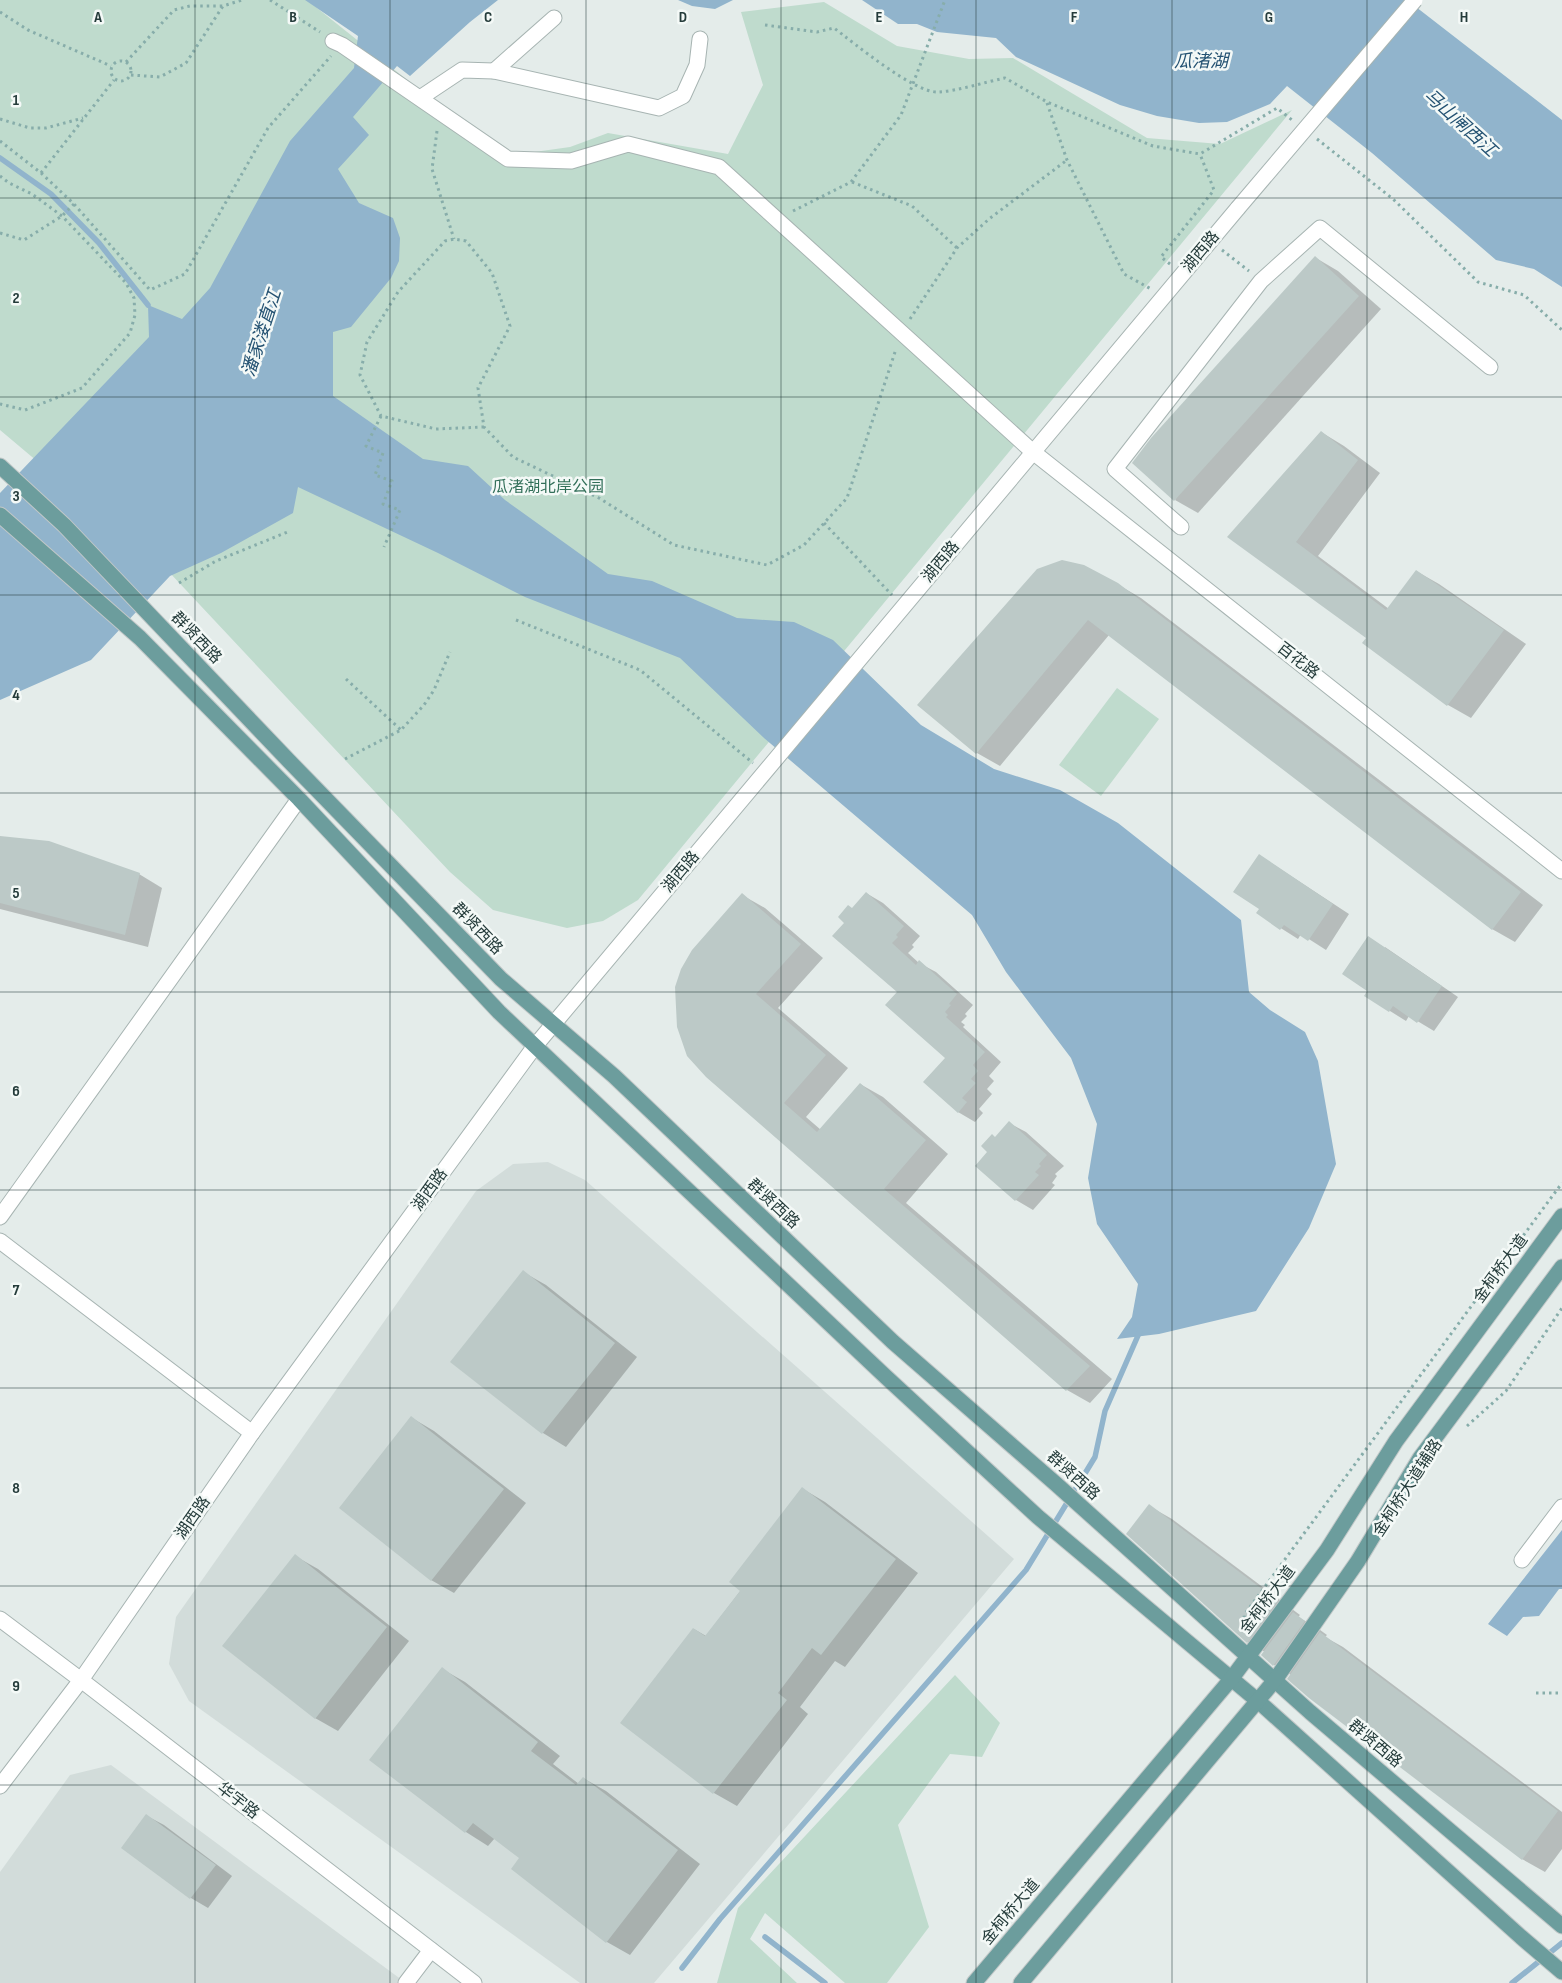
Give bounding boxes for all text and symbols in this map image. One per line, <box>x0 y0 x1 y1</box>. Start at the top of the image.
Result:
text: A <box>93 8 102 27</box>
text: B <box>289 8 297 27</box>
text: C <box>484 8 492 27</box>
text: D <box>679 8 687 27</box>
text: E <box>876 8 883 27</box>
text: F <box>1071 8 1078 27</box>
text: G <box>1265 8 1273 27</box>
text: H <box>1460 8 1468 27</box>
water label: 瓜渚湖 <box>1174 51 1231 72</box>
water label: 马山闸西江 <box>1420 85 1502 162</box>
text: 1 <box>13 91 20 110</box>
street label: 湖西路 <box>1178 228 1224 276</box>
water label: 潘家溇直江 <box>238 285 287 379</box>
text: 2 <box>12 289 20 308</box>
park label: 瓜渚湖北岸公园 <box>492 478 604 497</box>
text: 3 <box>12 487 20 506</box>
street label: 湖西路 <box>918 538 964 586</box>
street label: 群贤西路 <box>167 608 225 668</box>
street label: 百花路 <box>1273 639 1323 683</box>
text: 4 <box>12 686 20 705</box>
street label: 湖西路 <box>658 848 704 896</box>
text: 5 <box>12 884 20 903</box>
street label: 群贤西路 <box>448 899 506 959</box>
text: 6 <box>12 1082 20 1101</box>
street label: 湖西路 <box>408 1165 452 1215</box>
street label: 群贤西路 <box>743 1175 803 1233</box>
street label: 金柯桥大道 <box>1470 1231 1532 1307</box>
text: 7 <box>13 1281 20 1300</box>
street label: 金柯桥大道辅路 <box>1370 1436 1446 1540</box>
street label: 群贤西路 <box>1043 1448 1103 1504</box>
text: 8 <box>12 1479 20 1498</box>
street label: 湖西路 <box>171 1493 215 1543</box>
street label: 金柯桥大道 <box>1236 1562 1300 1638</box>
text: 9 <box>12 1677 20 1696</box>
street label: 群贤西路 <box>1344 1716 1406 1772</box>
street label: 华宇路 <box>213 1779 263 1823</box>
street label: 金柯桥大道 <box>978 1875 1044 1949</box>

